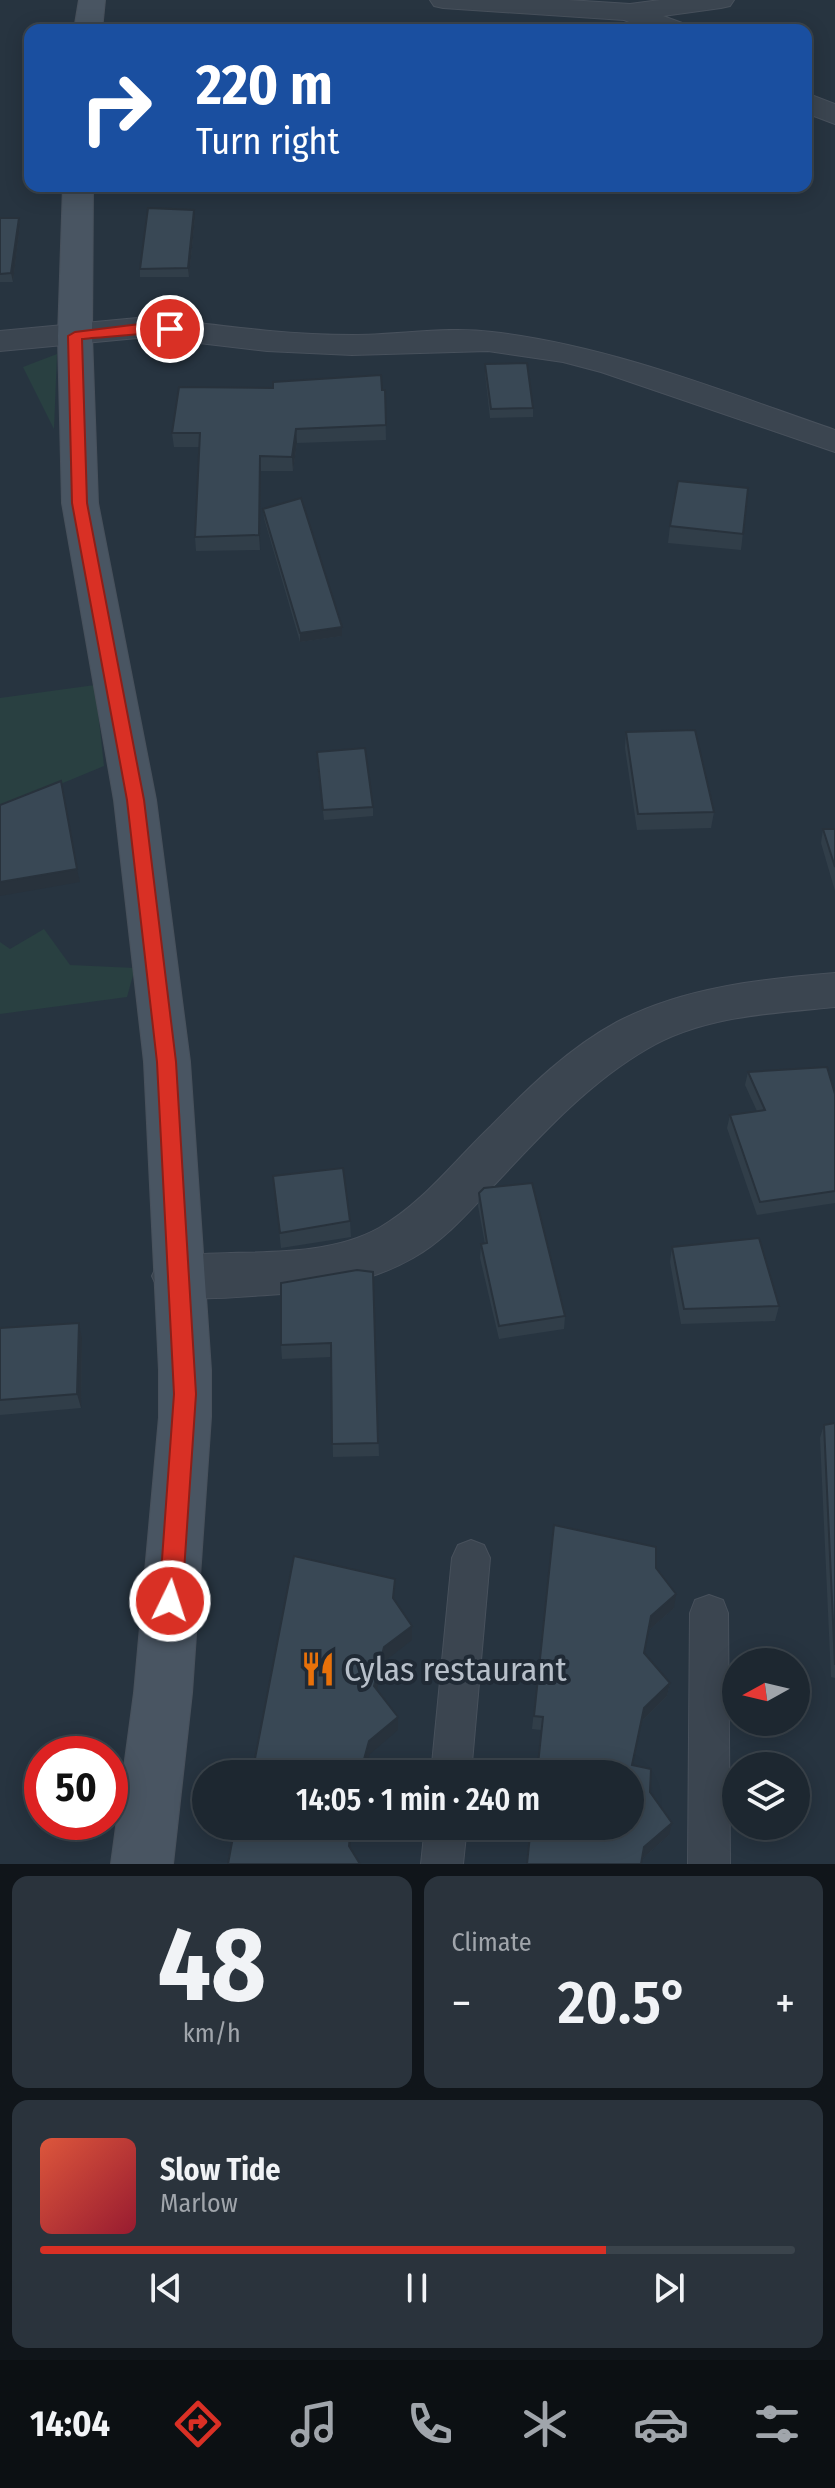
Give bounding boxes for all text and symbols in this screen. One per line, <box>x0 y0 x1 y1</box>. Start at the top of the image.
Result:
text: 220 m <box>196 52 333 119</box>
icon: right <box>64 56 168 160</box>
text: Turn right <box>196 120 339 164</box>
pin <box>136 295 204 363</box>
icon: arrive <box>148 307 192 351</box>
position arrow <box>128 1559 212 1643</box>
north arrow <box>722 1648 810 1736</box>
map controls <box>722 1648 810 1840</box>
place label: Cylas restaurant <box>344 1649 567 1690</box>
restaurant icon: Cylas restaurant <box>299 1650 337 1688</box>
speed limit sign: 50 <box>24 1736 128 1840</box>
button: layers <box>722 1752 810 1840</box>
text: 14:05 · 1 min · 240 m <box>296 1782 540 1818</box>
text: 48 <box>158 1903 266 2028</box>
text: Climate <box>452 1927 532 1958</box>
text: 20.5° <box>558 1967 688 2039</box>
text: − <box>452 1977 471 2030</box>
text: + <box>775 1977 795 2030</box>
text: km/h <box>183 2018 241 2049</box>
text: Slow Tide <box>160 2152 281 2188</box>
text: Marlow <box>160 2188 238 2219</box>
icon: previous <box>144 2266 188 2310</box>
icon: pause <box>395 2266 439 2310</box>
icon: next <box>647 2266 691 2310</box>
icon: directions <box>170 2396 226 2452</box>
icon: music <box>286 2396 342 2452</box>
icon: phone <box>402 2396 458 2452</box>
icon: climate <box>517 2396 573 2452</box>
icon: car <box>633 2396 689 2452</box>
icon: filters <box>749 2396 805 2452</box>
text: 14:04 <box>30 2402 110 2446</box>

